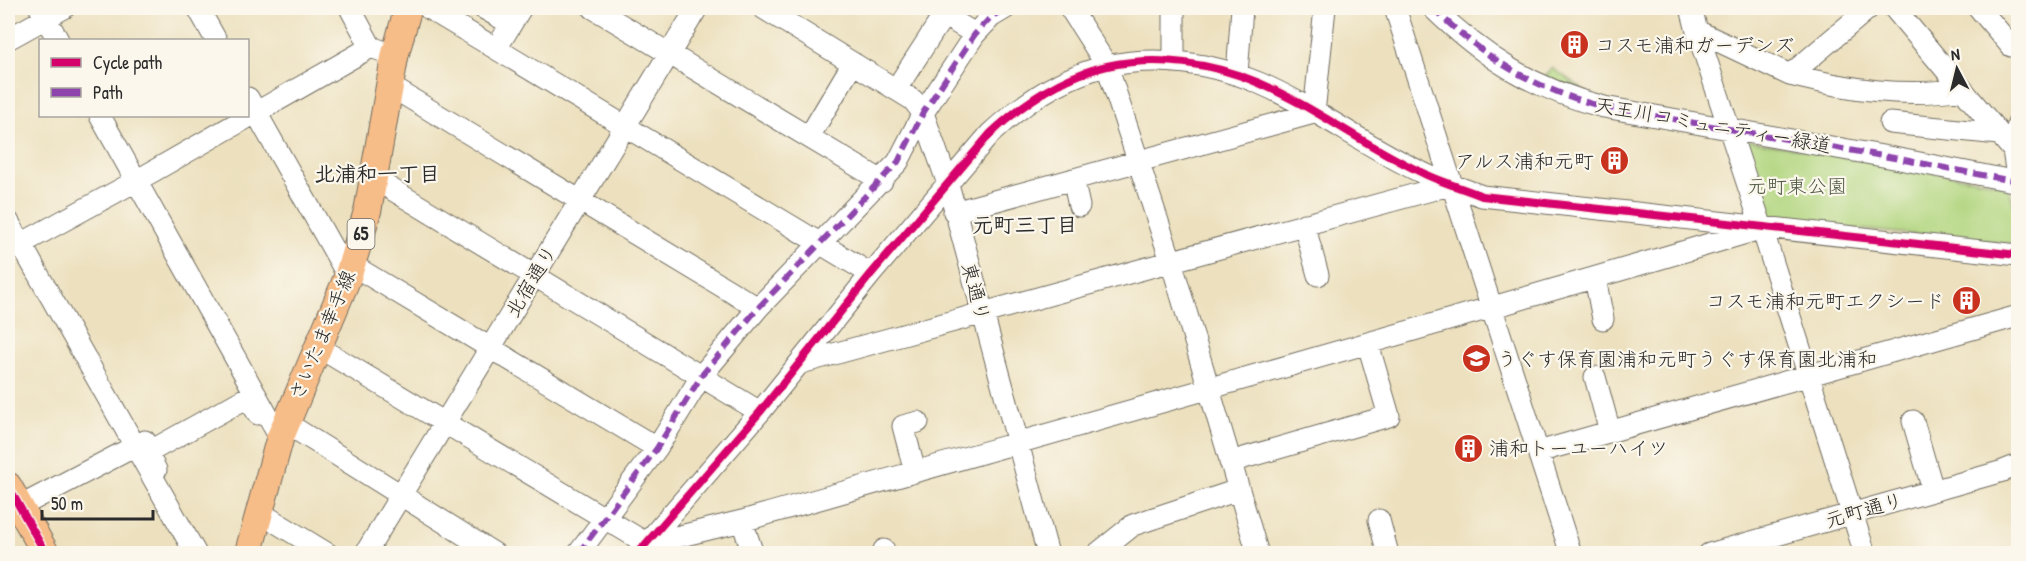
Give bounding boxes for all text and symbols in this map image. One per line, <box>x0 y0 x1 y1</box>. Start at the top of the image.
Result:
building icon: コスモ浦和ガーデンズ <box>1558 29 1590 61</box>
place label: コスモ浦和ガーデンズ <box>1595 31 1794 58</box>
legend <box>39 39 249 117</box>
north arrow <box>1927 39 1987 99</box>
text: N <box>1950 43 1961 66</box>
text: Cycle path <box>93 50 163 75</box>
text: Path <box>93 80 123 105</box>
street label: 天王川コミュニティー緑道 <box>1593 90 1834 159</box>
building icon: アルス浦和元町 <box>1599 145 1631 177</box>
place label: アルス浦和元町 <box>1455 147 1594 174</box>
district label: 北浦和一丁目 <box>314 159 440 188</box>
park label: 元町東公園 <box>1747 172 1847 199</box>
district label: 元町三丁目 <box>973 210 1078 239</box>
road number: 65 <box>348 219 374 249</box>
street label: 北宿通り <box>498 240 563 322</box>
street label: 東通り <box>956 259 997 324</box>
street label: さいたま幸手線 <box>282 265 361 404</box>
building icon: コスモ浦和元町エクシード <box>1950 285 1982 317</box>
place label: コスモ浦和元町エクシード <box>1706 287 1945 314</box>
school or university icon: うぐす保育園浦和元町うぐす保育園北浦和 <box>1460 343 1492 375</box>
place label: うぐす保育園浦和元町うぐす保育園北浦和 <box>1497 345 1877 372</box>
building icon: 浦和トーユーハイツ <box>1452 432 1484 464</box>
place label: 浦和トーユーハイツ <box>1489 434 1668 461</box>
scale bar <box>42 483 153 521</box>
street label: 元町通り <box>1822 486 1906 534</box>
text: 50 m <box>51 491 83 516</box>

